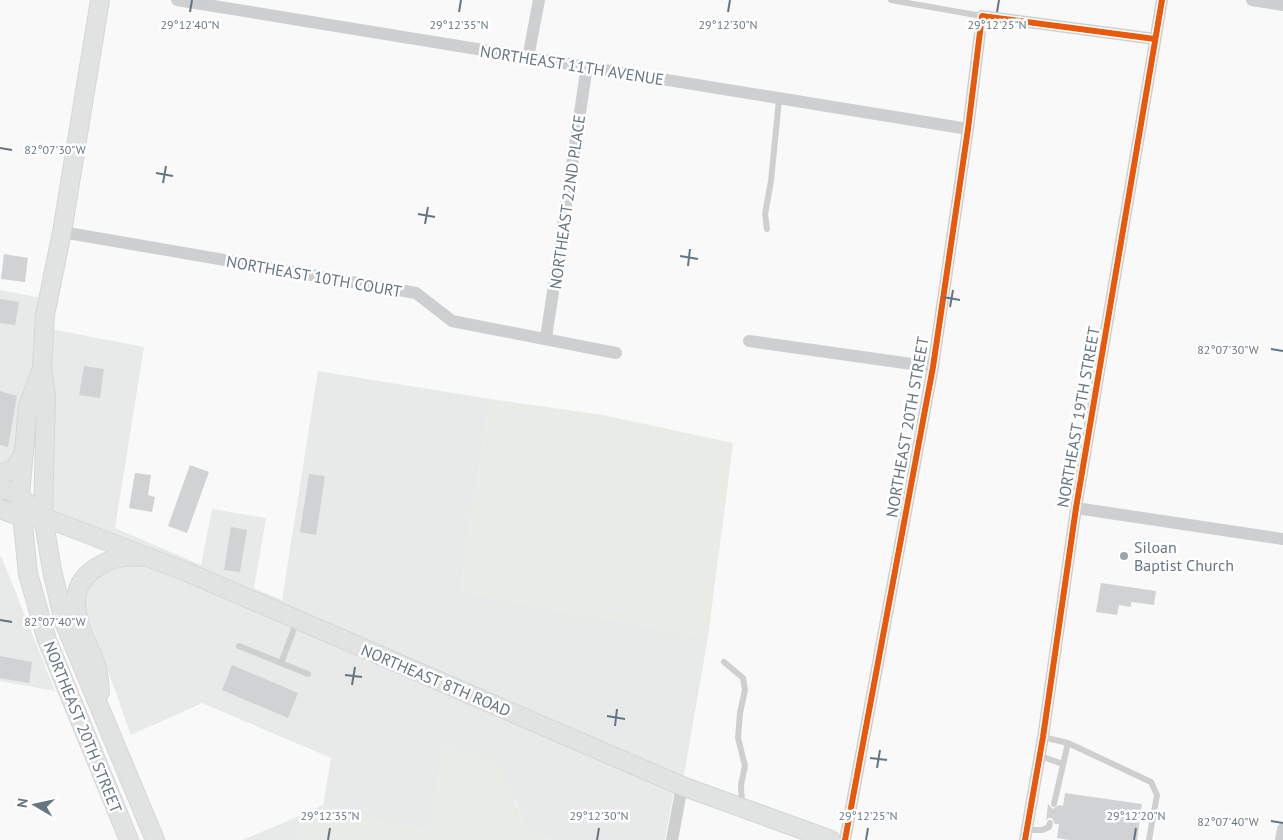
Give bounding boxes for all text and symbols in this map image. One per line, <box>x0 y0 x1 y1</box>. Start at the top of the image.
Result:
text: 29°12'40"N <box>160 17 220 32</box>
text: 29°12'35"N <box>429 17 489 32</box>
text: 29°12'30"N <box>698 17 758 32</box>
text: 29°12'25"N <box>967 17 1027 32</box>
street label: NORTHEAST 11TH AVENUE <box>479 41 665 89</box>
street label: NORTHEAST 22ND PLACE <box>545 114 589 290</box>
text: 82°07'30"W <box>24 142 86 157</box>
street label: NORTHEAST 10TH COURT <box>225 251 403 301</box>
street label: NORTHEAST 19TH STREET <box>1052 325 1104 509</box>
street label: NORTHEAST 20TH STREET <box>881 335 933 519</box>
text: 82°07'30"W <box>1197 342 1259 357</box>
place label: Siloan Baptist Church <box>1134 537 1234 575</box>
marker: Siloan Baptist Church <box>1118 550 1130 562</box>
text: 82°07'40"W <box>24 614 86 629</box>
street label: NORTHEAST 20TH STREET <box>39 638 127 816</box>
street label: NORTHEAST 8TH ROAD <box>358 639 514 721</box>
north arrow <box>10 780 60 830</box>
text: N <box>13 797 32 809</box>
text: 29°12'35"N <box>300 808 360 823</box>
text: 29°12'30"N <box>569 808 629 823</box>
text: 29°12'25"N <box>838 808 898 823</box>
text: 29°12'20"N <box>1106 808 1166 823</box>
text: 82°07'40"W <box>1197 814 1259 829</box>

